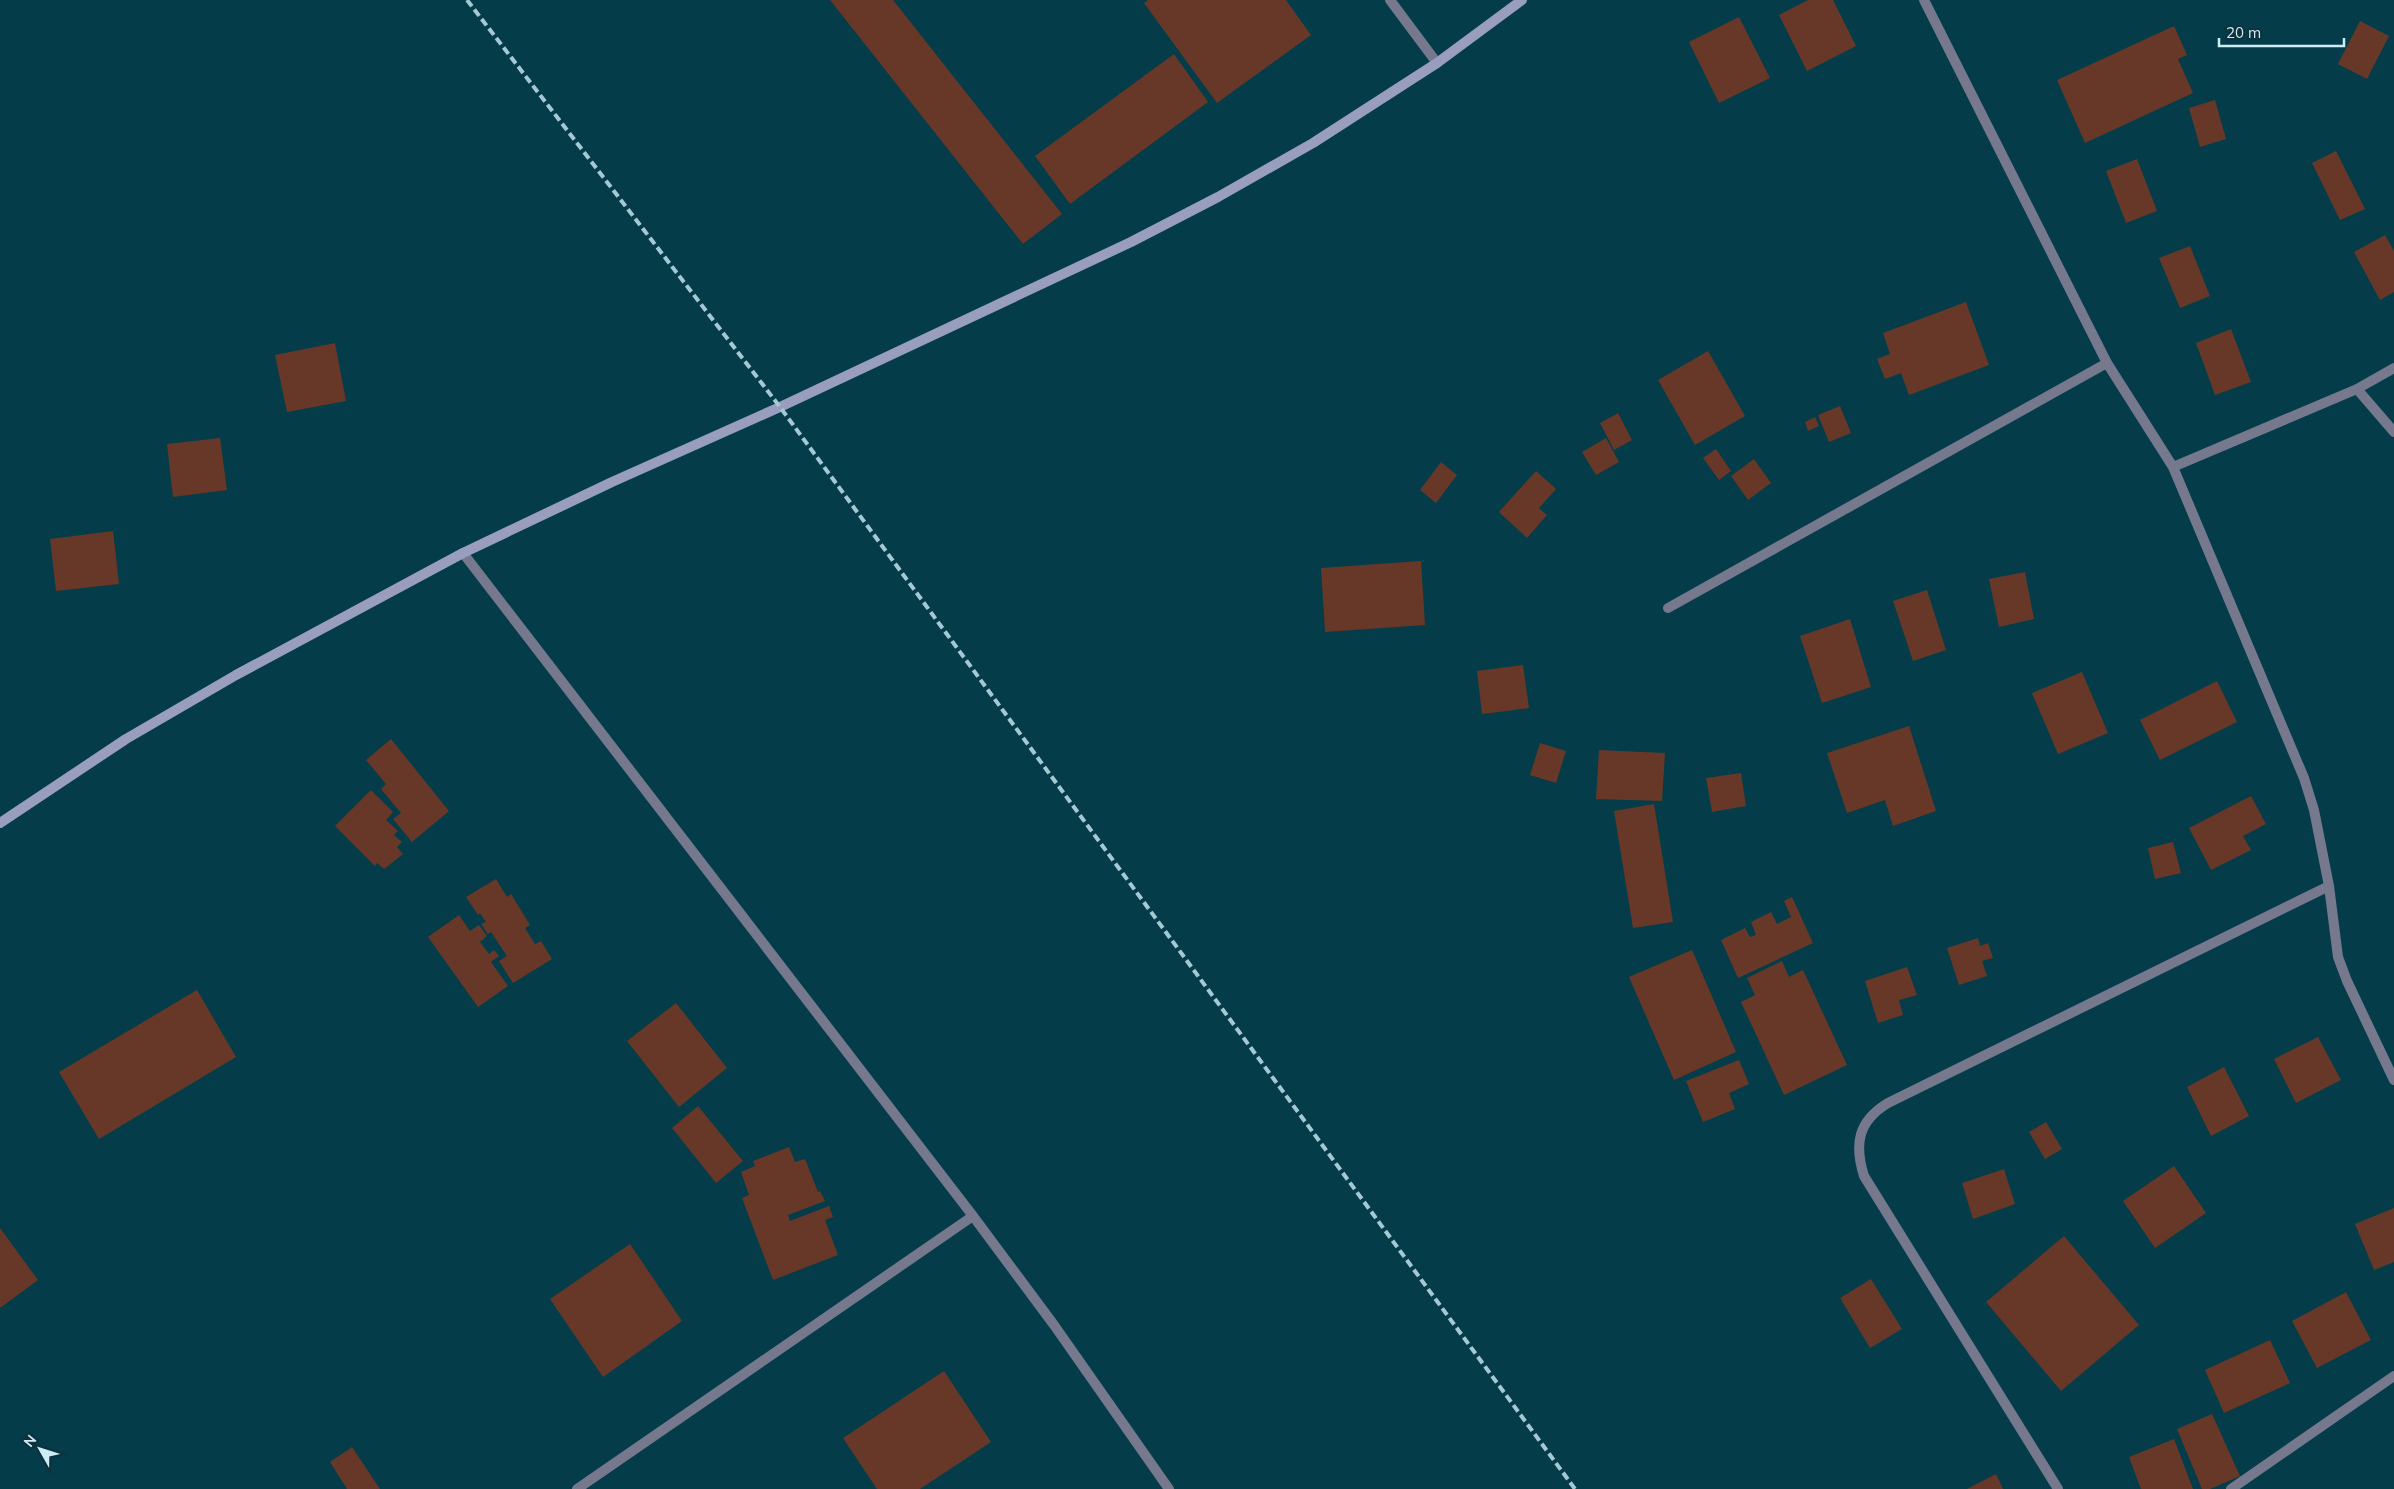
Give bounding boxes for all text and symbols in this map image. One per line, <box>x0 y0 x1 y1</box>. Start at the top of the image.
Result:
scale bar <box>2219 15 2344 47</box>
text: 20 m <box>2226 23 2261 42</box>
north arrow <box>15 1424 65 1474</box>
text: N <box>20 1431 40 1451</box>

